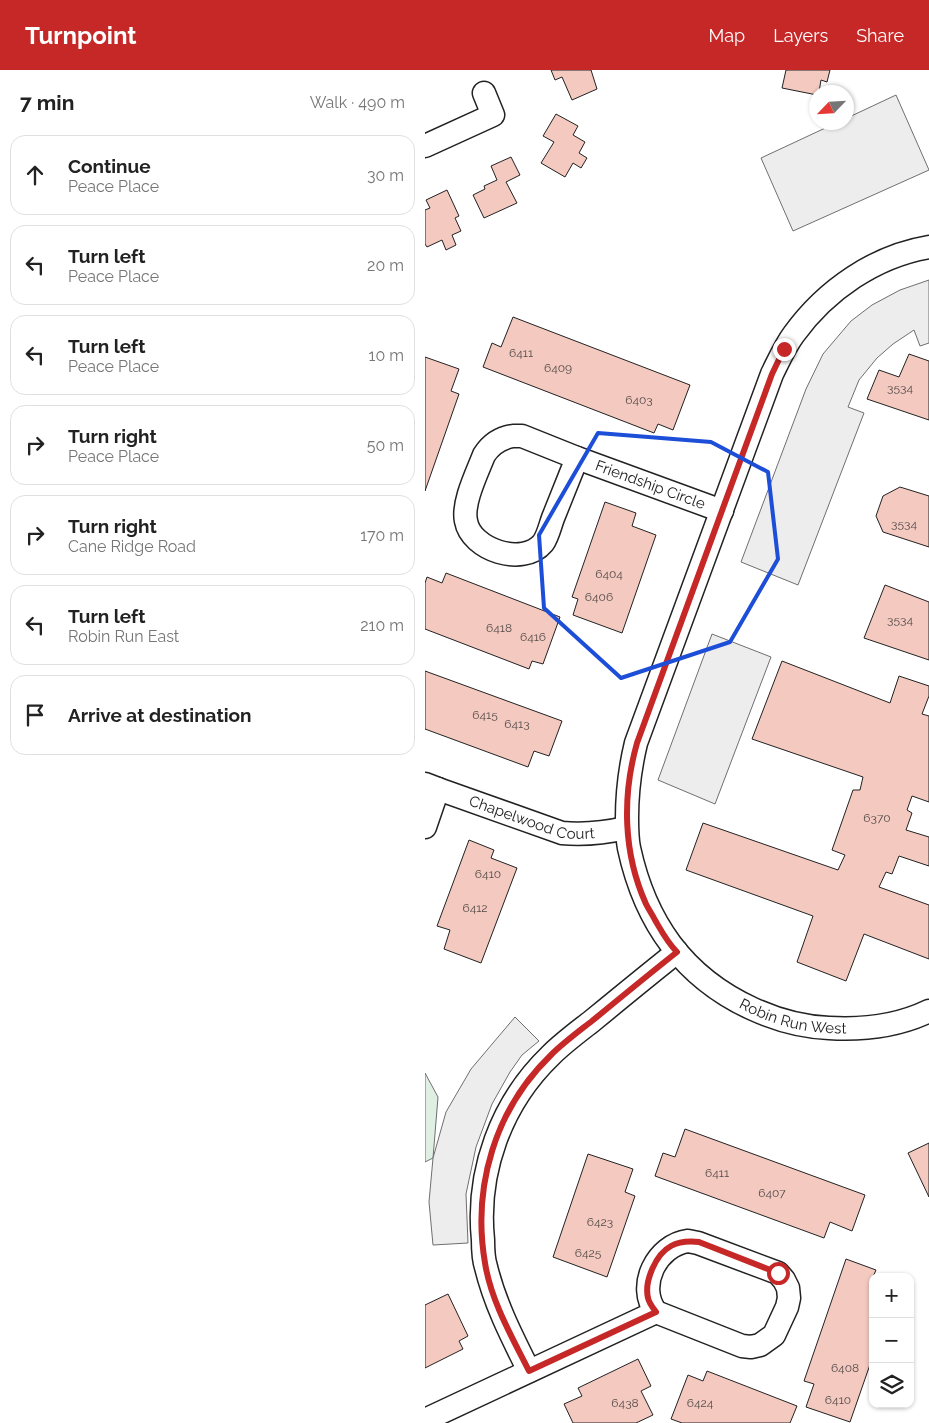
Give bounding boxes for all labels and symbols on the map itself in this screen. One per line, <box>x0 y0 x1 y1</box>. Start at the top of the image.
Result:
north arrow <box>809 85 854 130</box>
route end <box>773 338 796 361</box>
house number: 6411 <box>509 346 533 360</box>
house number: 6409 <box>544 361 572 375</box>
house number: 3534 <box>887 381 913 395</box>
house number: 6403 <box>625 393 653 407</box>
street label: Friendship Circle <box>593 456 708 513</box>
house number: 3534 <box>891 517 917 531</box>
house number: 6404 <box>595 567 623 581</box>
house number: 6406 <box>585 590 613 604</box>
house number: 3534 <box>887 613 913 627</box>
house number: 6418 <box>486 621 512 635</box>
house number: 6416 <box>520 630 546 644</box>
house number: 6415 <box>472 708 498 722</box>
house number: 6413 <box>504 717 530 731</box>
street label: Chapelwood Court <box>467 792 595 843</box>
house number: 6370 <box>863 811 891 825</box>
house number: 6410 <box>475 867 501 881</box>
house number: 6412 <box>462 901 488 915</box>
street label: Robin Run West <box>736 995 846 1037</box>
house number: 6411 <box>705 1166 729 1180</box>
house number: 6407 <box>758 1186 786 1200</box>
house number: 6423 <box>587 1215 613 1229</box>
house number: 6425 <box>575 1246 602 1260</box>
route start <box>767 1262 790 1285</box>
house number: 6408 <box>831 1361 859 1375</box>
house number: 6410 <box>825 1393 851 1407</box>
house number: 6438 <box>611 1396 639 1410</box>
house number: 6424 <box>687 1396 714 1410</box>

